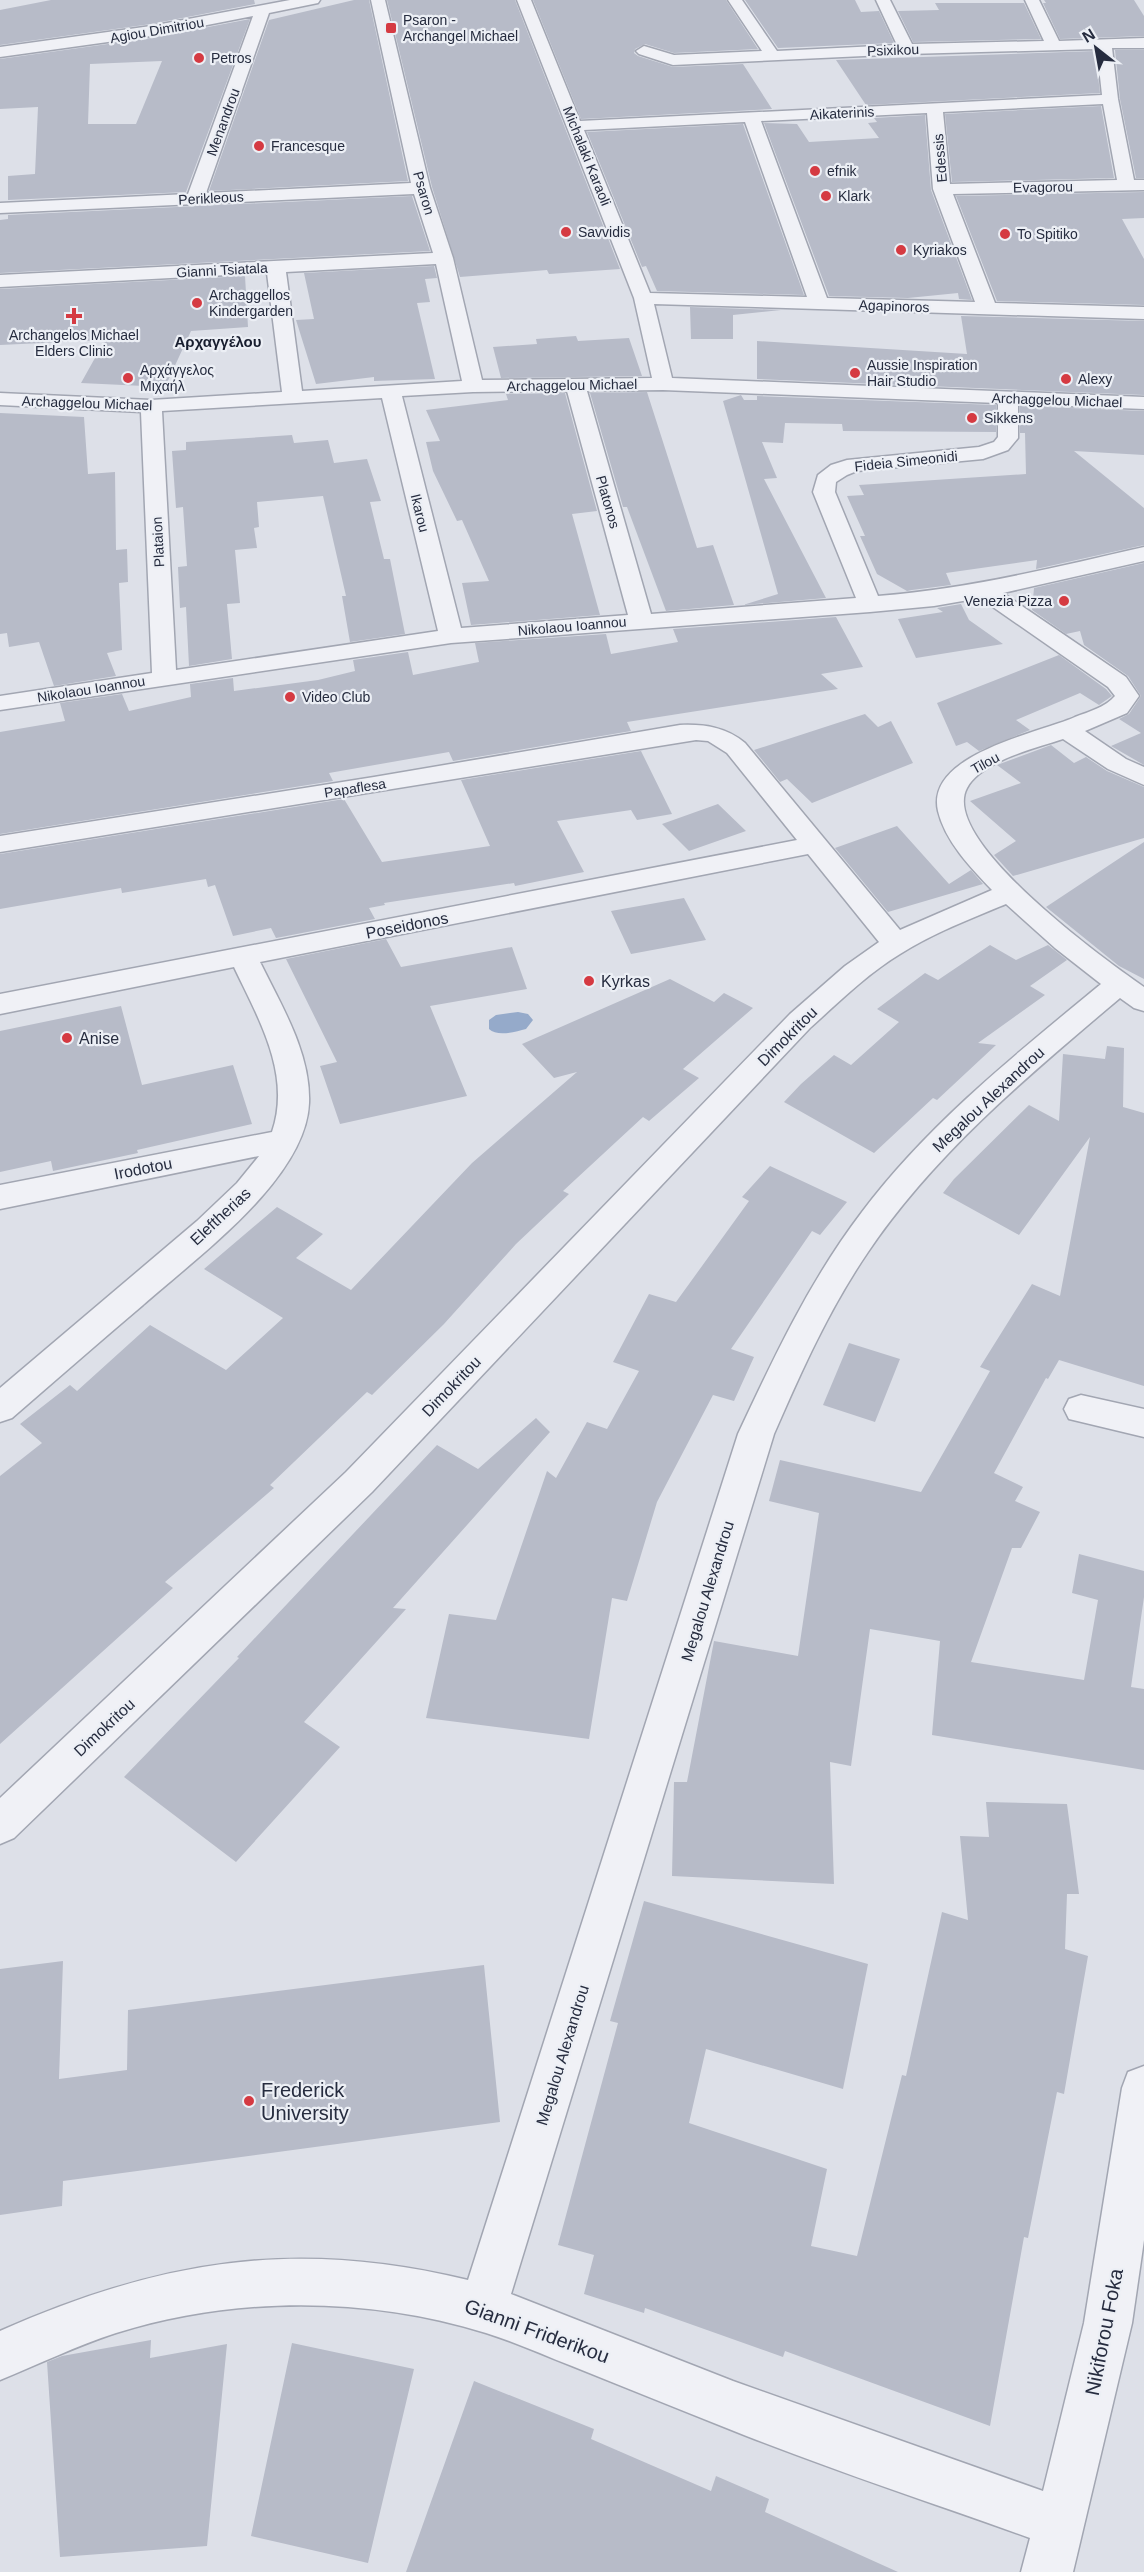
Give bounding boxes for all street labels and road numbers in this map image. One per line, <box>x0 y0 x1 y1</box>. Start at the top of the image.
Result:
street label: Agiou Dimitriou <box>109 14 205 46</box>
street label: Psixikou <box>867 41 919 59</box>
street label: Menandrou <box>203 86 243 158</box>
street label: Aikaterinis <box>809 103 875 123</box>
street label: Michalaki Karaoli <box>560 104 614 208</box>
street label: Edessis <box>930 133 950 183</box>
street label: Psaron <box>410 169 438 217</box>
street label: Evagorou <box>1013 178 1073 196</box>
street label: Perikleous <box>178 188 244 208</box>
street label: Gianni Tsiatala <box>176 260 268 280</box>
street label: Agapinoros <box>858 297 930 315</box>
street label: Archaggelou Michael <box>506 376 638 394</box>
street label: Archaggelou Michael <box>991 390 1123 410</box>
street label: Archaggelou Michael <box>21 393 153 413</box>
street label: Fideia Simeonidi <box>854 448 958 474</box>
street label: Platonos <box>593 474 623 530</box>
street label: Ikarou <box>408 492 432 534</box>
street label: Plataion <box>149 516 167 568</box>
street label: Nikolaou Ioannou <box>517 613 627 639</box>
street label: Nikolaou Ioannou <box>36 673 146 705</box>
street label: Tilou <box>968 749 1002 777</box>
street label: Papaflesa <box>323 775 387 801</box>
street label: Poseidonos <box>364 909 450 942</box>
street label: Dimokritou <box>754 1003 820 1069</box>
street label: Megalou Alexandrou <box>929 1043 1047 1155</box>
street label: Irodotou <box>113 1155 174 1182</box>
street label: Eleftherias <box>187 1184 254 1248</box>
street label: Dimokritou <box>419 1353 484 1420</box>
street label: Megalou Alexandrou <box>678 1519 737 1663</box>
street label: Dimokritou <box>71 1695 138 1760</box>
street label: Megalou Alexandrou <box>533 1983 592 2127</box>
street label: Nikiforou Foka <box>1081 2266 1127 2397</box>
street label: Gianni Friderikou <box>462 2295 612 2367</box>

